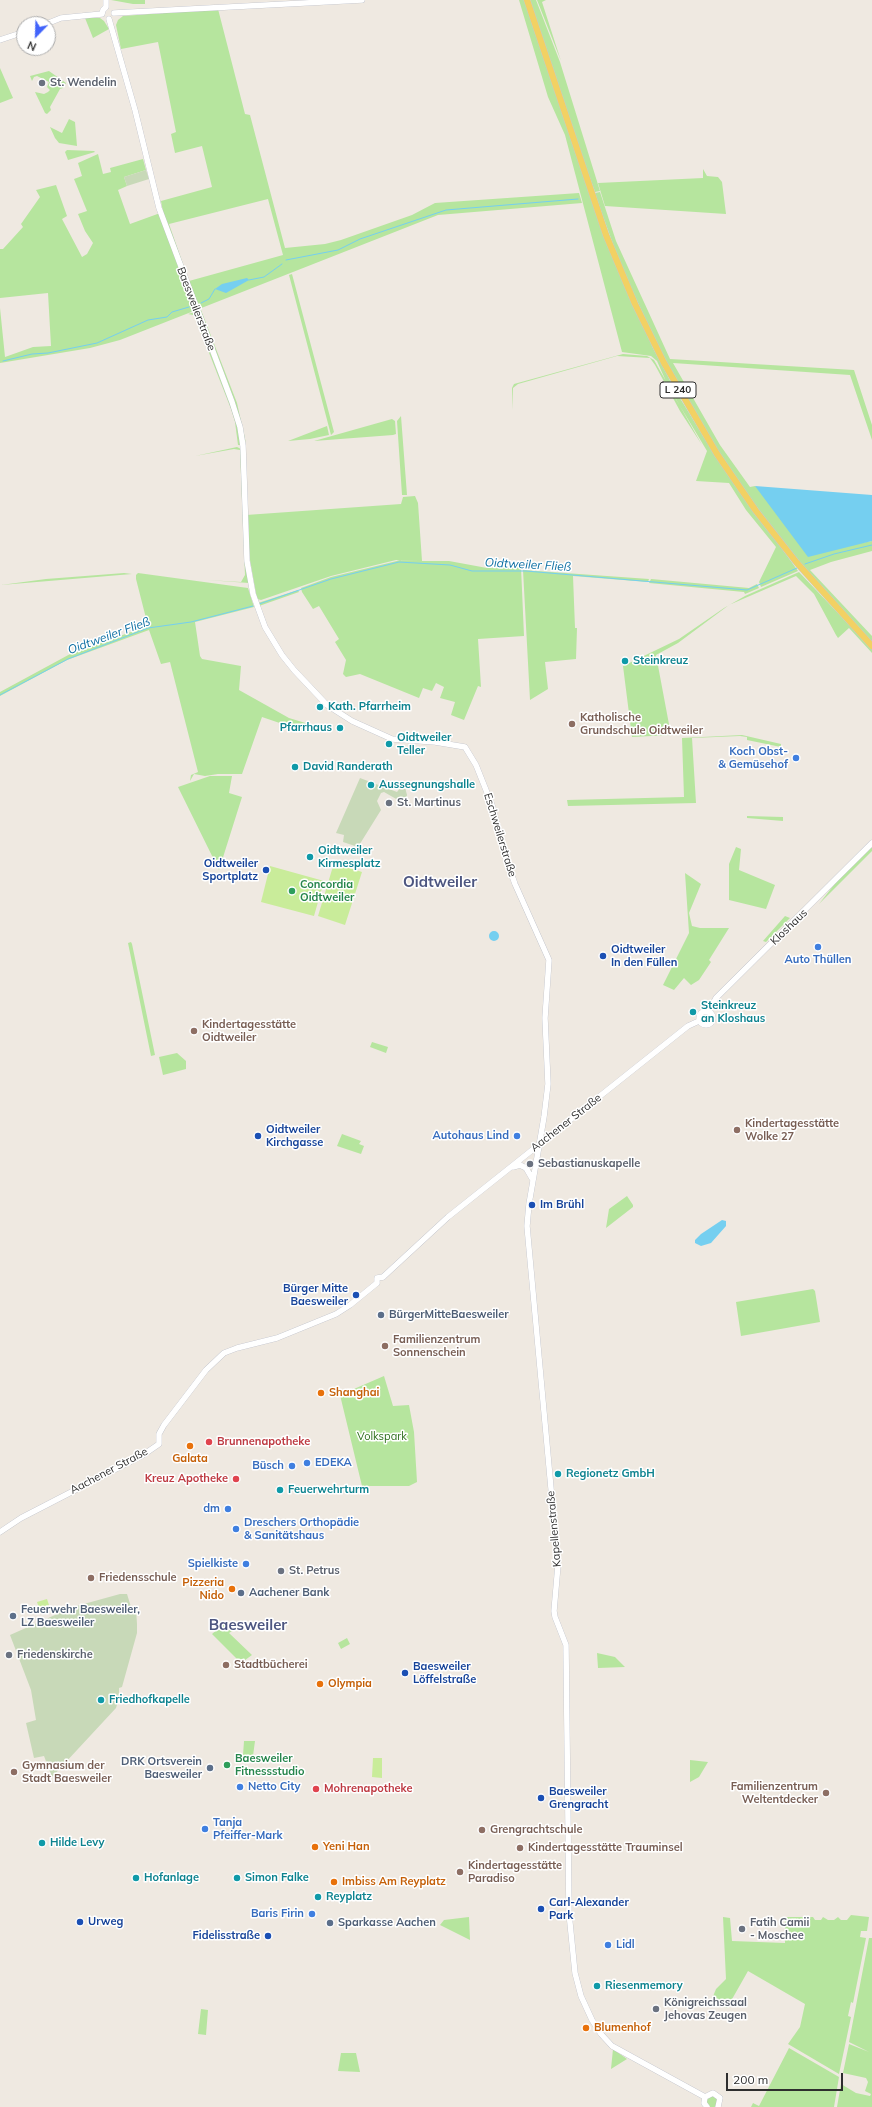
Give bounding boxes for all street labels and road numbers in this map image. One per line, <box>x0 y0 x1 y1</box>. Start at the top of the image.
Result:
street label: Baesweilerstraße <box>174 265 218 353</box>
road number: L 240 <box>660 382 696 398</box>
street label: Eschweilerstraße <box>481 791 519 879</box>
street label: Kloshaus <box>768 906 810 948</box>
street label: Aachener Straße <box>528 1091 604 1155</box>
street label: Aachener Straße <box>68 1445 150 1497</box>
street label: Kapellenstraße <box>544 1490 564 1568</box>

